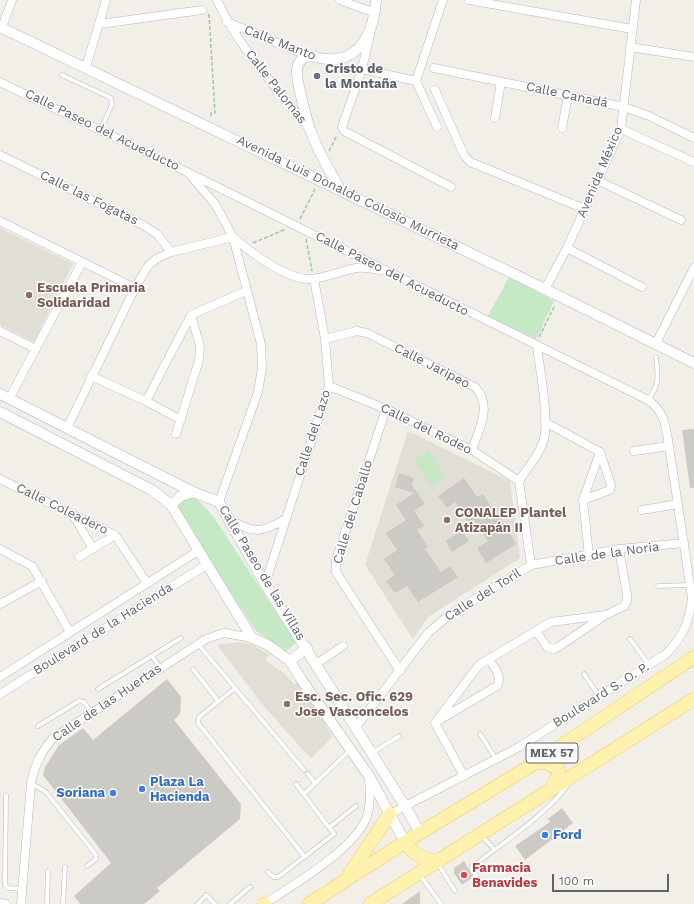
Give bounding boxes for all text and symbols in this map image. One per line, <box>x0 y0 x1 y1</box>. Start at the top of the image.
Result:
street label: Calle Manto <box>242 22 318 64</box>
street label: Calle Palomas <box>242 47 310 127</box>
place label: Cristo de la Montaña <box>325 61 397 92</box>
marker: Cristo de la Montaña <box>312 71 322 81</box>
street label: Calle Canadá <box>525 79 609 111</box>
street label: Calle Paseo del Acueducto <box>22 86 182 174</box>
street label: Avenida México <box>574 124 626 220</box>
street label: Avenida Luis Donaldo Colosio Murrieta <box>234 132 462 254</box>
street label: Calle las Fogatas <box>37 167 141 229</box>
street label: Calle Paseo del Acueducto <box>313 228 471 320</box>
place label: Escuela Primaria Solidaridad <box>37 280 145 311</box>
marker: Escuela Primaria Solidaridad <box>24 290 34 300</box>
street label: Calle Jaripeo <box>392 340 472 392</box>
street label: Calle del Lazo <box>292 388 334 478</box>
street label: Calle del Rodeo <box>378 400 474 458</box>
street label: Calle del Caballo <box>330 458 376 566</box>
street label: Calle Coleadero <box>14 480 110 538</box>
street label: Calle Paseo de las Villas <box>215 503 309 643</box>
place label: CONALEP Plantel Atizapán II <box>455 505 566 536</box>
marker: CONALEP Plantel Atizapán II <box>442 515 452 525</box>
street label: Calle de la Noria <box>554 539 660 569</box>
street label: Calle del Toril <box>442 565 524 625</box>
street label: Boulevard de la Hacienda <box>30 580 176 678</box>
street label: Boulevard S. O. P. <box>550 659 652 731</box>
street label: Calle de las Huertas <box>49 661 165 745</box>
place label: Esc. Sec. Ofic. 629 Jose Vasconcelos <box>295 689 413 720</box>
marker: Esc. Sec. Ofic. 629 Jose Vasconcelos <box>282 699 292 709</box>
road number: MEX 57 <box>526 743 578 763</box>
place label: Plaza La Hacienda <box>150 774 210 805</box>
marker: Plaza La Hacienda <box>137 784 147 794</box>
place label: Soriana <box>56 785 105 801</box>
marker: Soriana <box>108 788 118 798</box>
place label: Ford <box>553 827 582 843</box>
marker: Ford <box>540 830 550 840</box>
place label: Farmacia Benavides <box>472 860 537 891</box>
scale bar <box>554 866 671 892</box>
marker: Farmacia Benavides <box>459 870 469 880</box>
text: 100 m <box>559 874 594 888</box>

